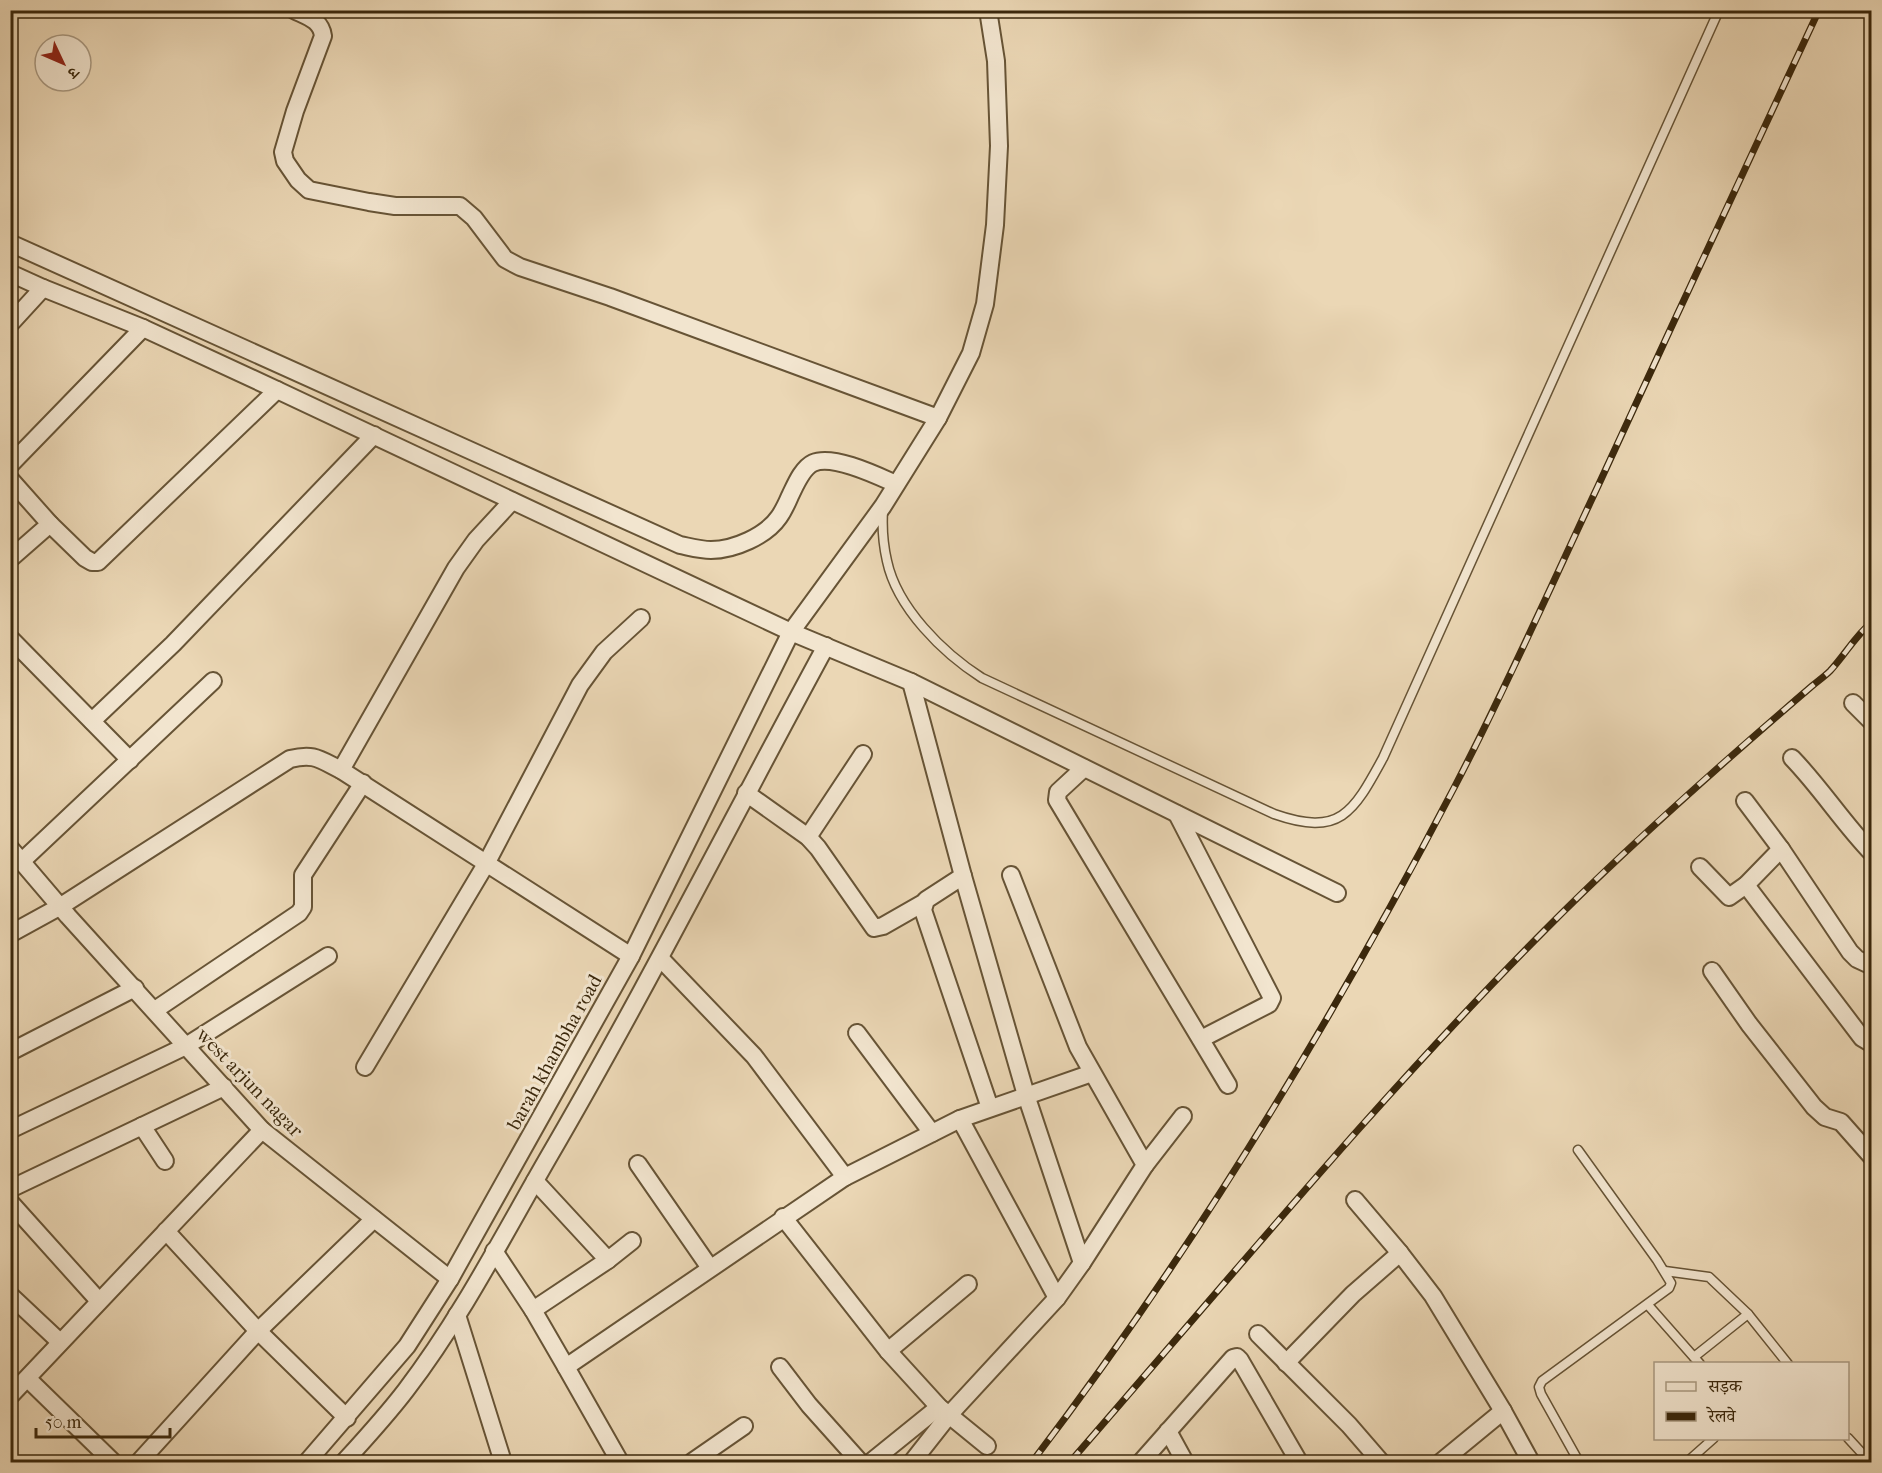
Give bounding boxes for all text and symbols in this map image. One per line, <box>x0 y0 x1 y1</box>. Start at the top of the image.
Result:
north arrow <box>33 33 93 93</box>
text: उ <box>62 63 84 84</box>
street label: barah khambha road <box>502 970 607 1135</box>
street label: west arjun nagar <box>191 1022 308 1142</box>
legend <box>1654 1362 1849 1440</box>
text: सड़क <box>1707 1376 1743 1397</box>
scale bar <box>36 1401 170 1439</box>
text: रेलवे <box>1706 1406 1737 1427</box>
text: 50 m <box>45 1412 82 1433</box>

